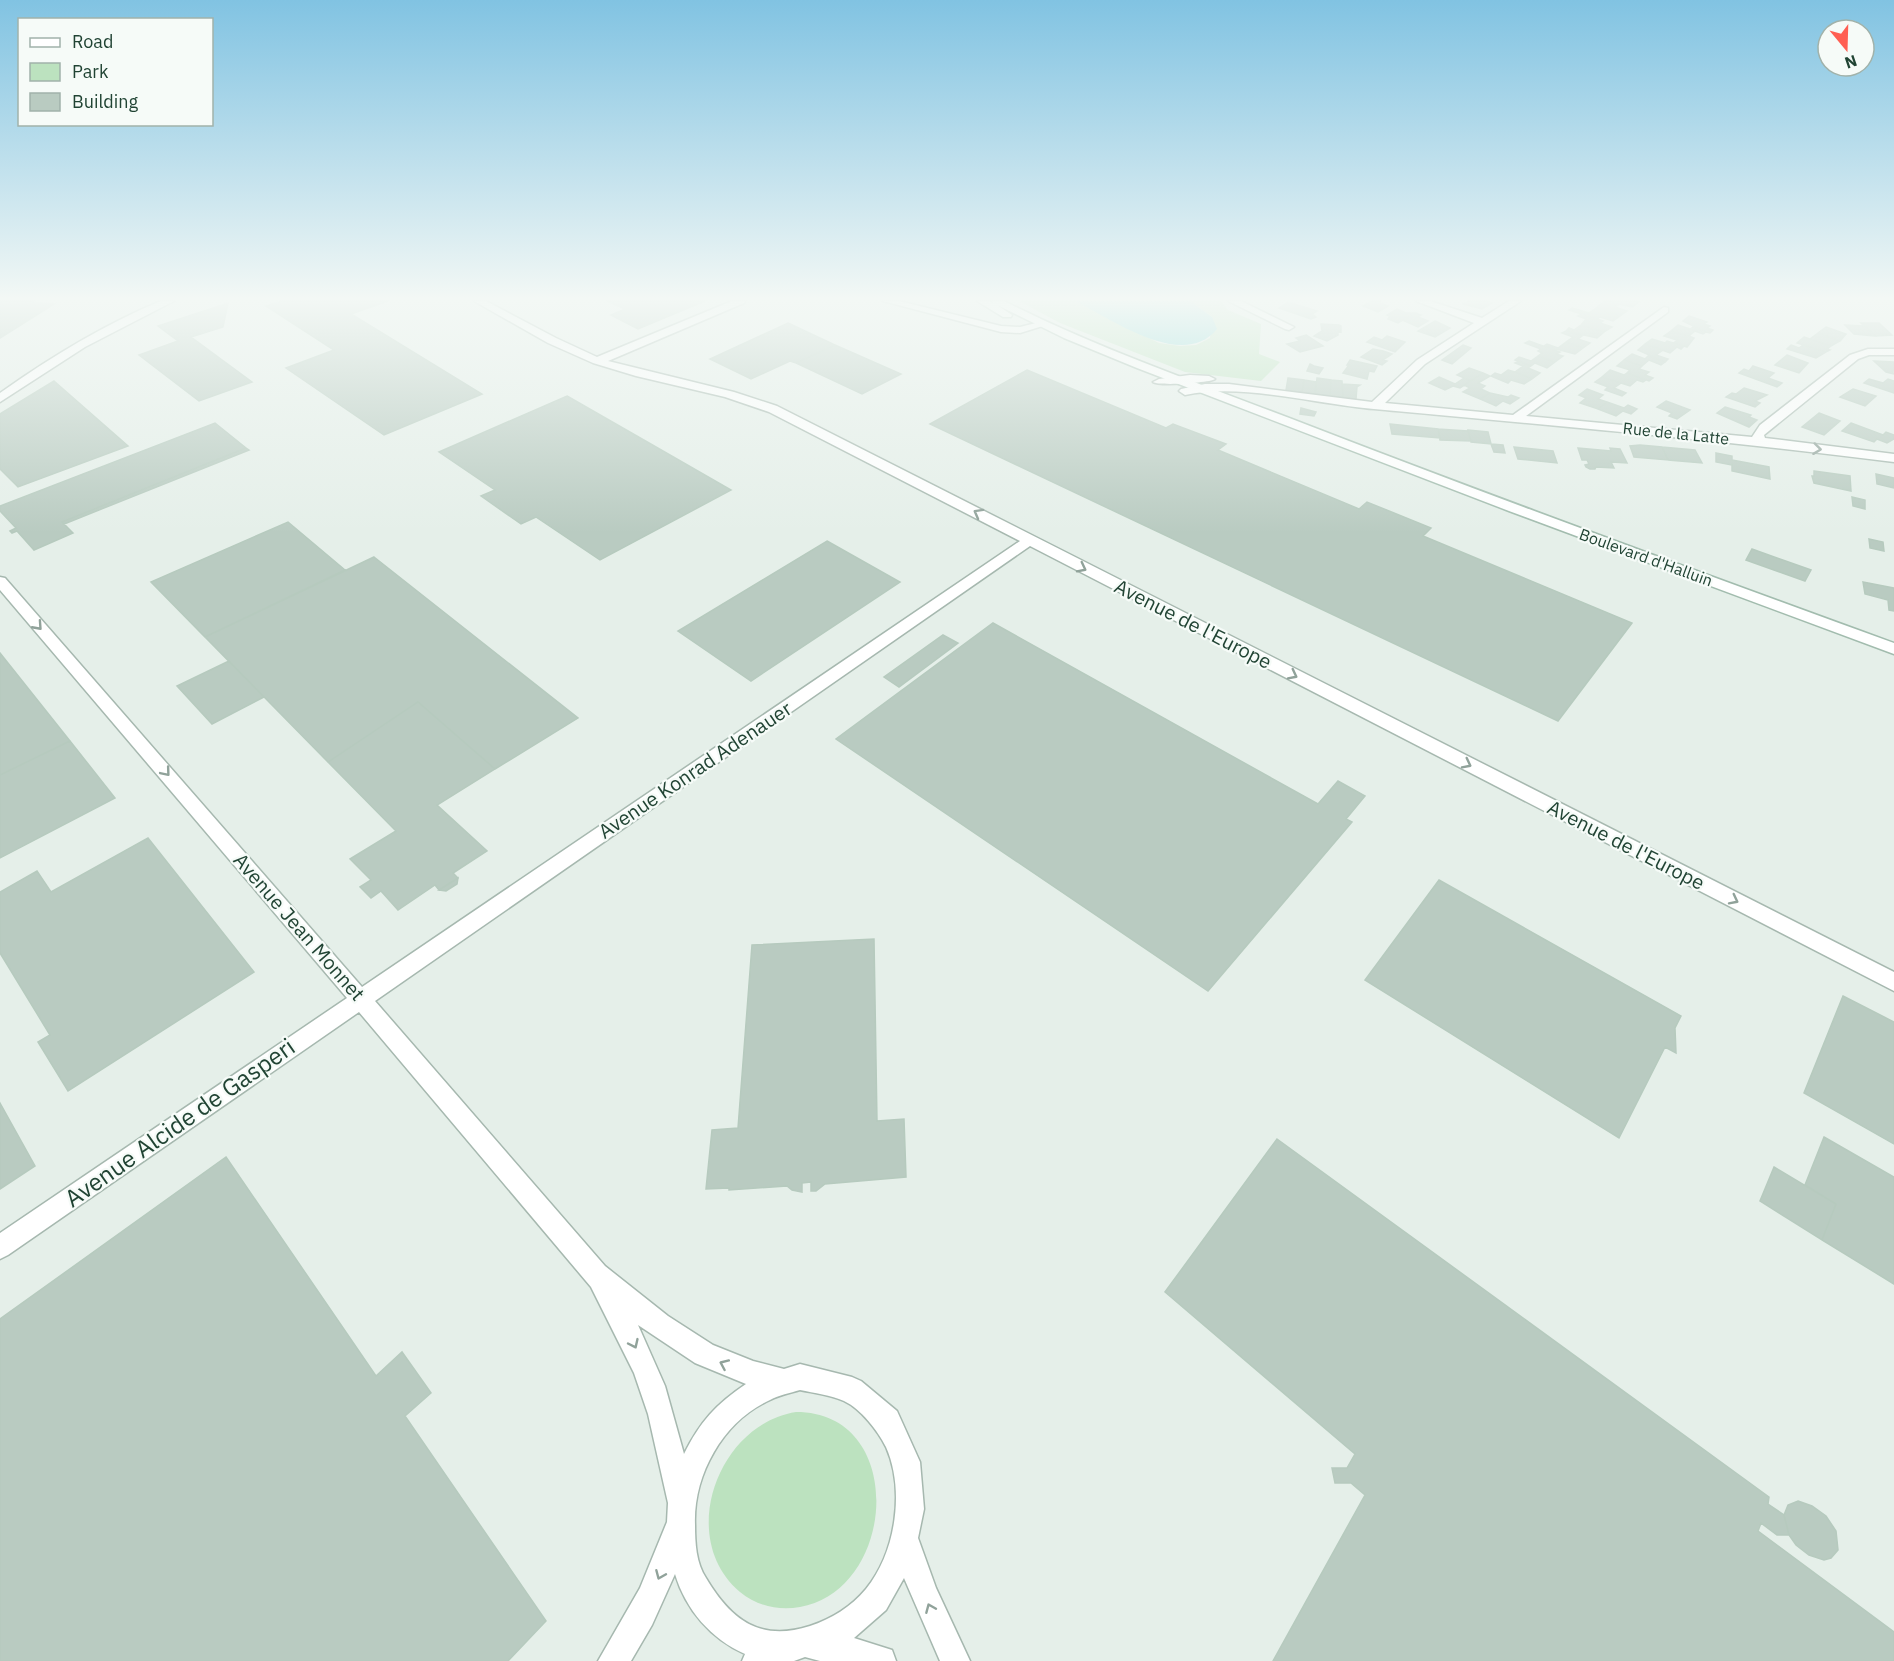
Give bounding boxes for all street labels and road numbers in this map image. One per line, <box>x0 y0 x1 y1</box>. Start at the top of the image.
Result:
street label: Rue de la Latte <box>1622 417 1730 449</box>
street label: Boulevard d'Halluin <box>1577 524 1715 590</box>
street label: Avenue de l'Europe <box>1110 572 1276 675</box>
street label: Avenue Konrad Adenauer <box>593 695 797 844</box>
street label: Avenue de l'Europe <box>1543 793 1709 896</box>
street label: Avenue Jean Monnet <box>228 847 371 1006</box>
street label: Avenue Alcide de Gasperi <box>58 1030 301 1214</box>

